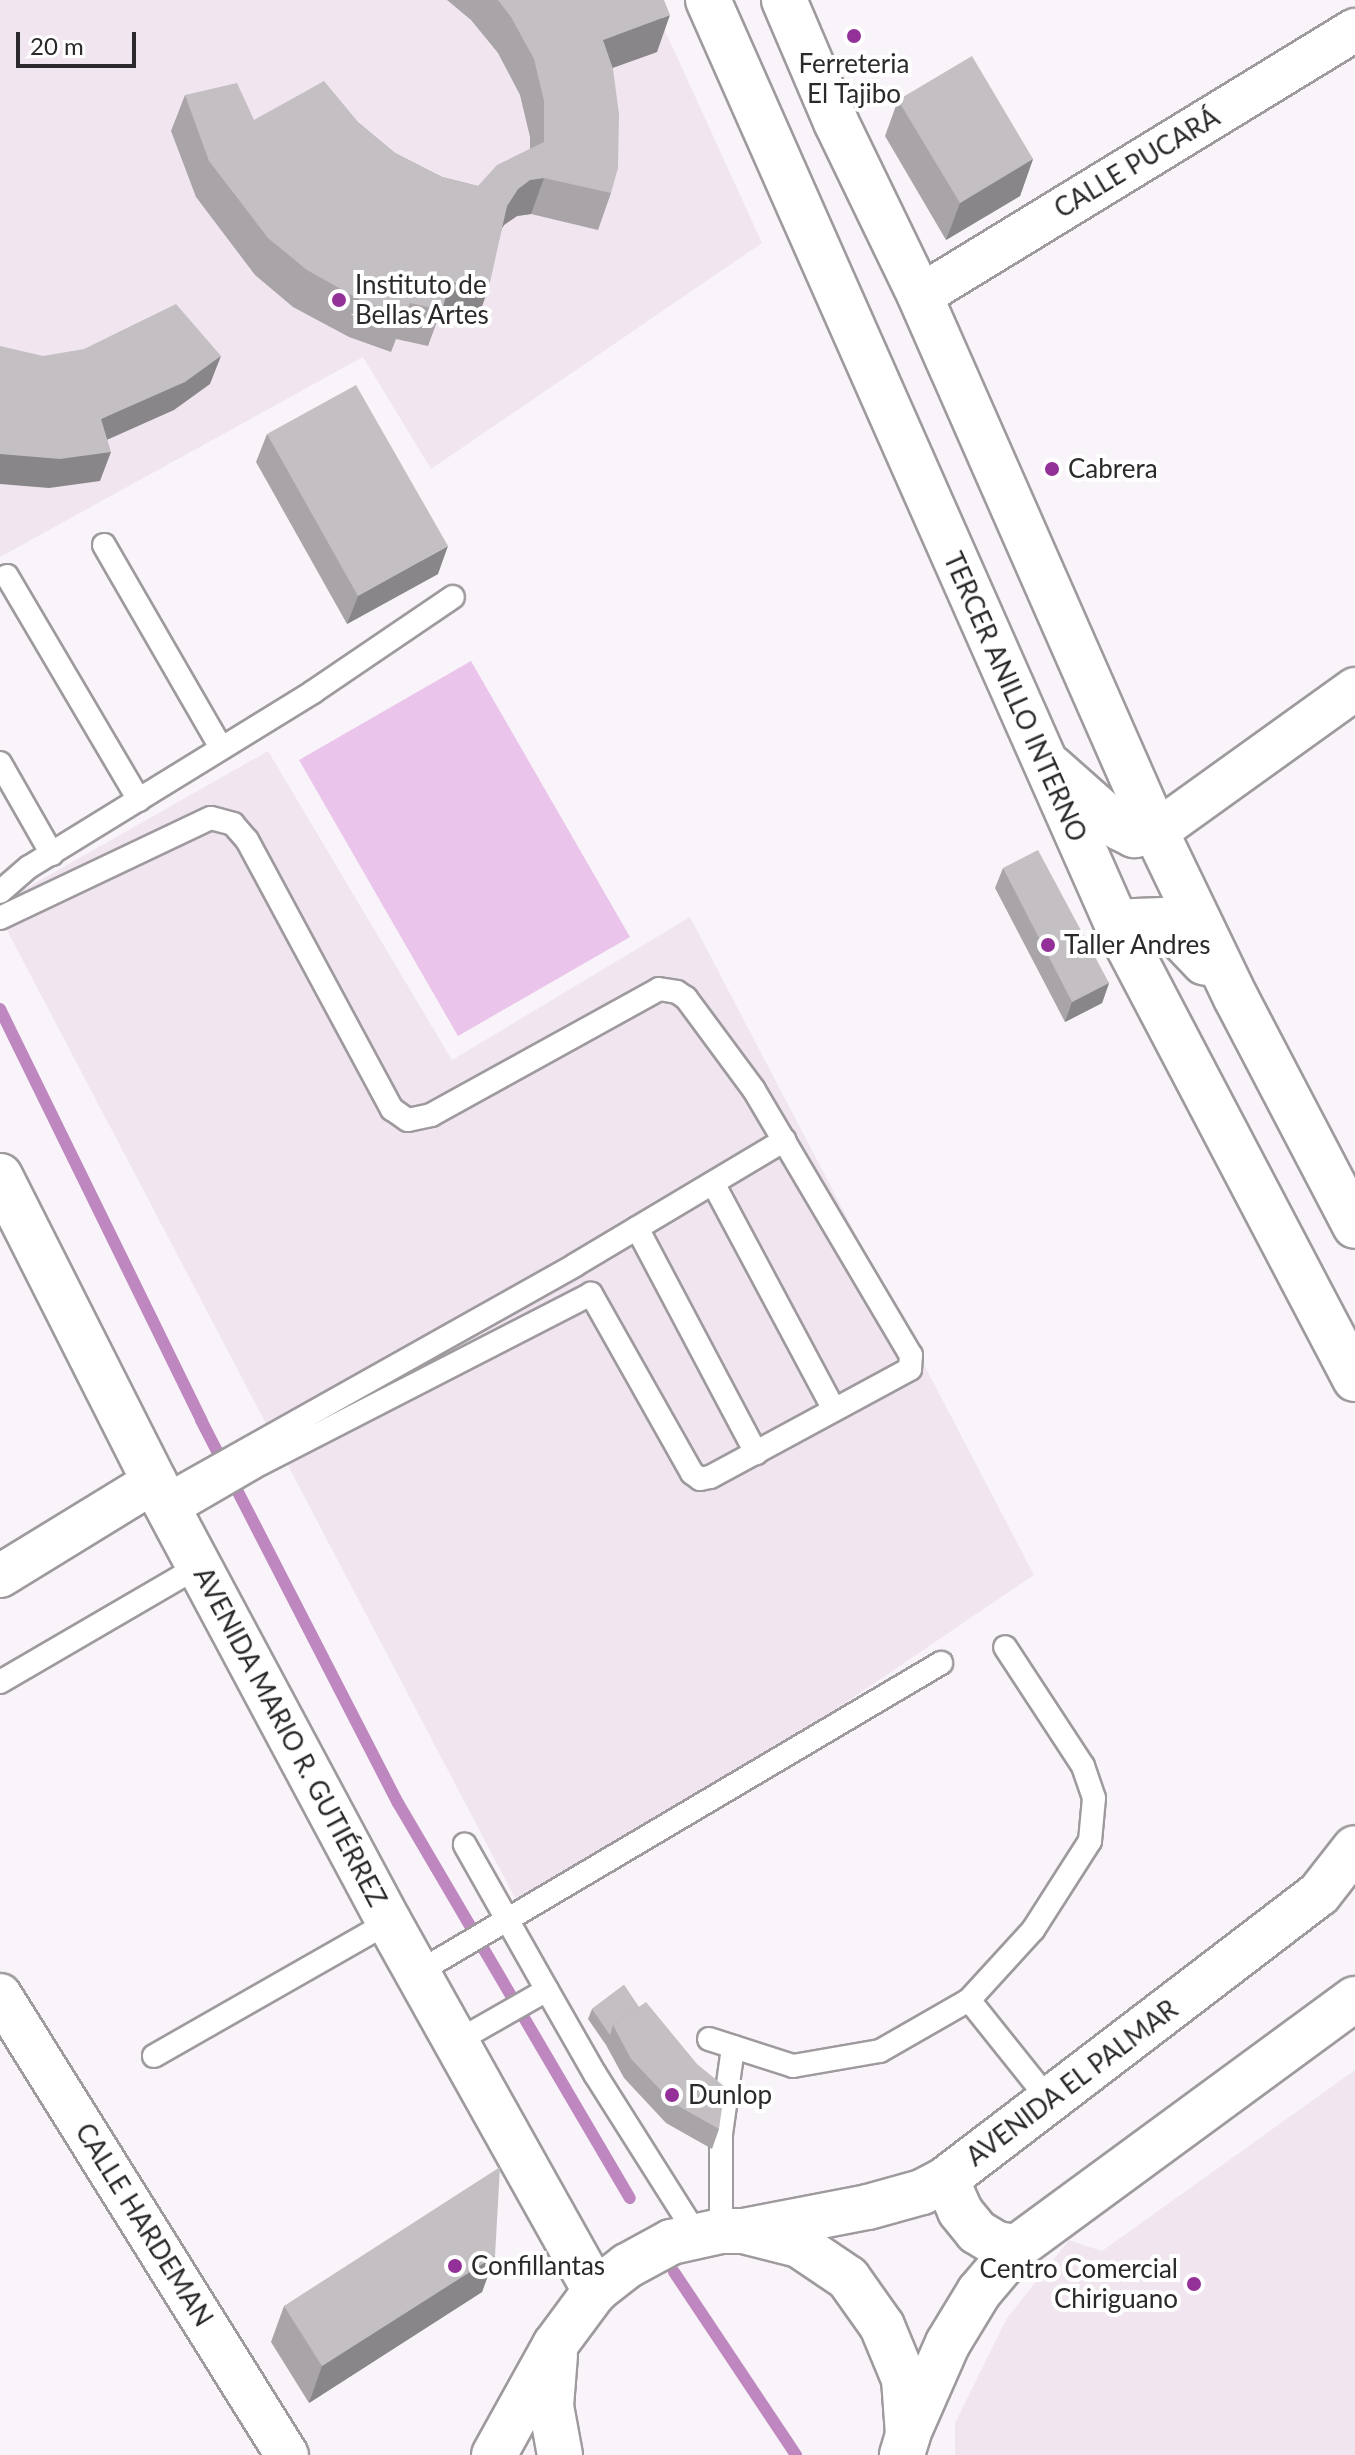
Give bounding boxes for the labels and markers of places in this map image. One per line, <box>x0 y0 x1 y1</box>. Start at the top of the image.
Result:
marker: Ferreteria El Tajibo <box>845 27 863 45</box>
place label: Ferreteria El Tajibo <box>799 48 909 110</box>
place label: Instituto de Bellas Artes <box>355 269 490 330</box>
marker: Instituto de Bellas Artes <box>330 291 348 309</box>
place label: Cabrera <box>1068 453 1158 485</box>
marker: Cabrera <box>1043 460 1061 478</box>
place label: Taller Andres <box>1064 929 1212 961</box>
marker: Taller Andres <box>1039 936 1057 954</box>
place label: Dunlop <box>688 2079 772 2111</box>
marker: Dunlop <box>663 2086 681 2104</box>
place label: Confillantas <box>471 2250 605 2282</box>
place label: Centro Comercial Chiriguano <box>980 2253 1178 2314</box>
marker: Confillantas <box>446 2257 464 2275</box>
marker: Centro Comercial Chiriguano <box>1185 2275 1203 2293</box>

